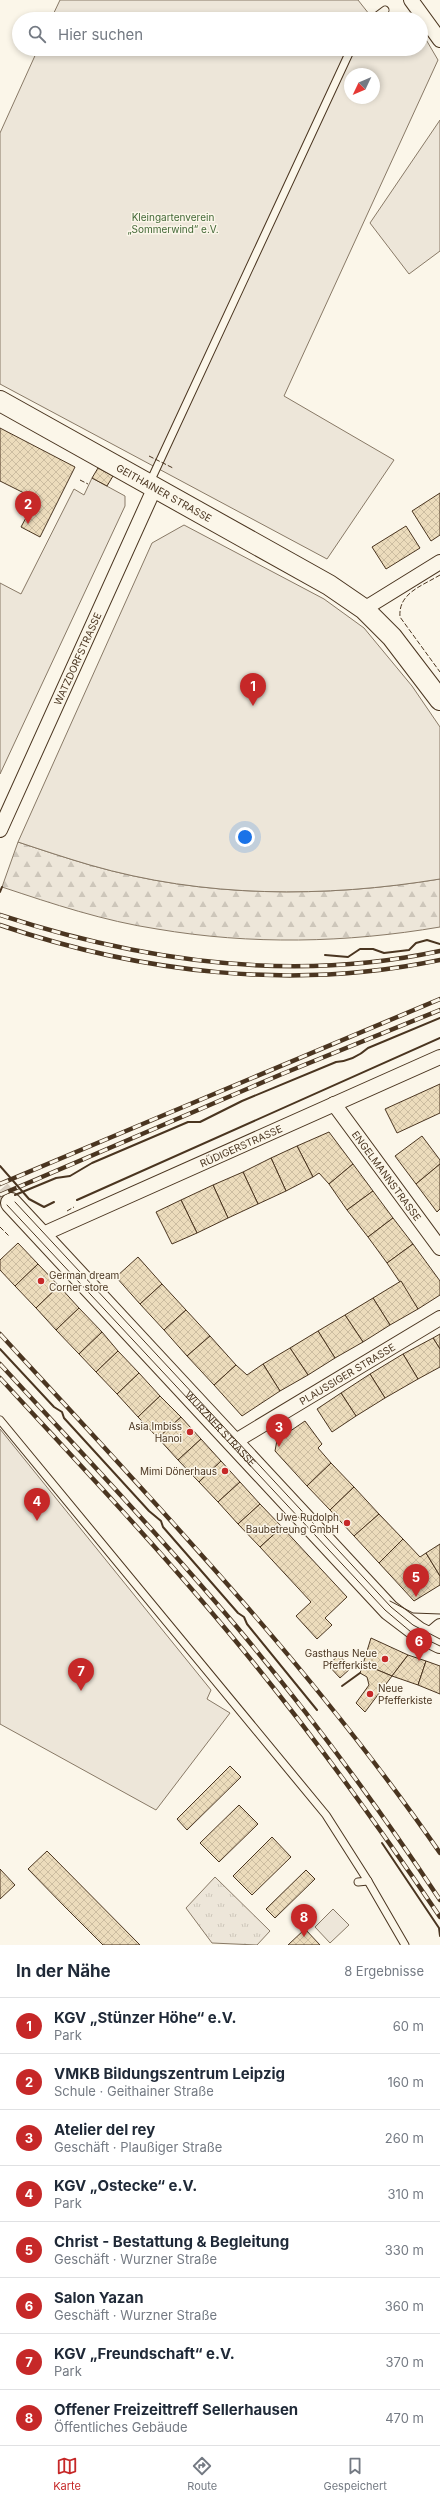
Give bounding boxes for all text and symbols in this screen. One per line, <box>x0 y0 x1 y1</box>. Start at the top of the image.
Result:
search box <box>12 12 428 56</box>
icon: search <box>26 23 48 45</box>
text: Hier suchen <box>58 25 143 44</box>
north arrow <box>344 68 380 104</box>
park label: Kleingartenverein „Sommerwind“ e.V. <box>127 211 219 235</box>
street label: GEITHAINER STRASSE <box>114 461 214 524</box>
pin: 2 <box>15 491 41 524</box>
street label: WATZDORFSTRASSE <box>51 610 104 707</box>
pin: 1 <box>240 673 266 706</box>
your location <box>235 827 255 847</box>
street label: RÜDIGERSTRASSE <box>198 1122 284 1169</box>
street label: ENGELMANNSTRASSE <box>350 1128 424 1223</box>
place label: German dream Corner store <box>49 1269 119 1293</box>
marker: German dream Corner store <box>36 1276 46 1286</box>
street label: PLAUSSIGER STRASSE <box>297 1341 397 1407</box>
street label: WURZNER STRASSE <box>183 1389 258 1469</box>
pin: 3 <box>266 1414 292 1447</box>
place label: Asia Imbiss Hanoi <box>128 1420 182 1444</box>
marker: Asia Imbiss Hanoi <box>185 1427 195 1437</box>
place label: Mimi Dönerhaus <box>140 1465 217 1477</box>
marker: Mimi Dönerhaus <box>220 1466 230 1476</box>
pin: 4 <box>24 1488 50 1521</box>
place label: Uwe Rudolph Baubetreung GmbH <box>246 1511 339 1535</box>
marker: Uwe Rudolph Baubetreung GmbH <box>342 1518 352 1528</box>
pin: 5 <box>403 1564 429 1597</box>
pin: 6 <box>406 1628 432 1661</box>
place label: Gasthaus Neue Pfefferkiste <box>305 1647 377 1671</box>
marker: Gasthaus Neue Pfefferkiste <box>380 1654 390 1664</box>
pin: 7 <box>68 1658 94 1691</box>
place label: Neue Pfefferkiste <box>378 1682 432 1706</box>
marker: Neue Pfefferkiste <box>365 1689 375 1699</box>
pin: 8 <box>291 1904 317 1937</box>
text: In der Nähe <box>16 1961 111 1981</box>
text: 8 Ergebnisse <box>344 1963 424 1979</box>
text: KGV „Stünzer Höhe“ e.V. <box>54 2008 237 2027</box>
text: 1 <box>26 2018 32 2034</box>
text: 60 m <box>393 2018 424 2034</box>
text: Park <box>54 2027 82 2043</box>
text: VMKB Bildungszentrum Leipzig <box>54 2064 285 2083</box>
text: 2 <box>25 2074 33 2090</box>
text: 160 m <box>387 2074 424 2090</box>
text: Schule · Geithainer Straße <box>54 2083 214 2099</box>
text: Atelier del rey <box>54 2120 155 2139</box>
text: 3 <box>25 2130 33 2146</box>
text: 260 m <box>385 2130 424 2146</box>
text: Geschäft · Plaußiger Straße <box>54 2139 222 2155</box>
text: KGV „Ostecke“ e.V. <box>54 2176 197 2195</box>
text: 4 <box>25 2186 33 2202</box>
text: 310 m <box>387 2186 424 2202</box>
text: Park <box>54 2195 82 2211</box>
text: Christ - Bestattung & Begleitung <box>54 2232 289 2251</box>
text: 5 <box>25 2242 33 2258</box>
text: 330 m <box>385 2242 424 2258</box>
text: Geschäft · Wurzner Straße <box>54 2251 217 2267</box>
text: Salon Yazan <box>54 2288 143 2307</box>
text: 6 <box>25 2298 33 2314</box>
text: 360 m <box>385 2298 424 2314</box>
text: Geschäft · Wurzner Straße <box>54 2307 217 2323</box>
text: KGV „Freundschaft“ e.V. <box>54 2344 235 2363</box>
text: 7 <box>25 2354 33 2370</box>
text: 370 m <box>386 2354 424 2370</box>
text: Park <box>54 2363 82 2379</box>
text: Offener Freizeittreff Sellerhausen <box>54 2400 298 2419</box>
text: 8 <box>25 2410 33 2426</box>
text: 470 m <box>385 2410 424 2426</box>
text: Öffentliches Gebäude <box>54 2419 188 2435</box>
tab: Karte <box>53 2455 81 2493</box>
tab: Route <box>187 2455 217 2493</box>
tab: Gespeichert <box>323 2455 387 2493</box>

